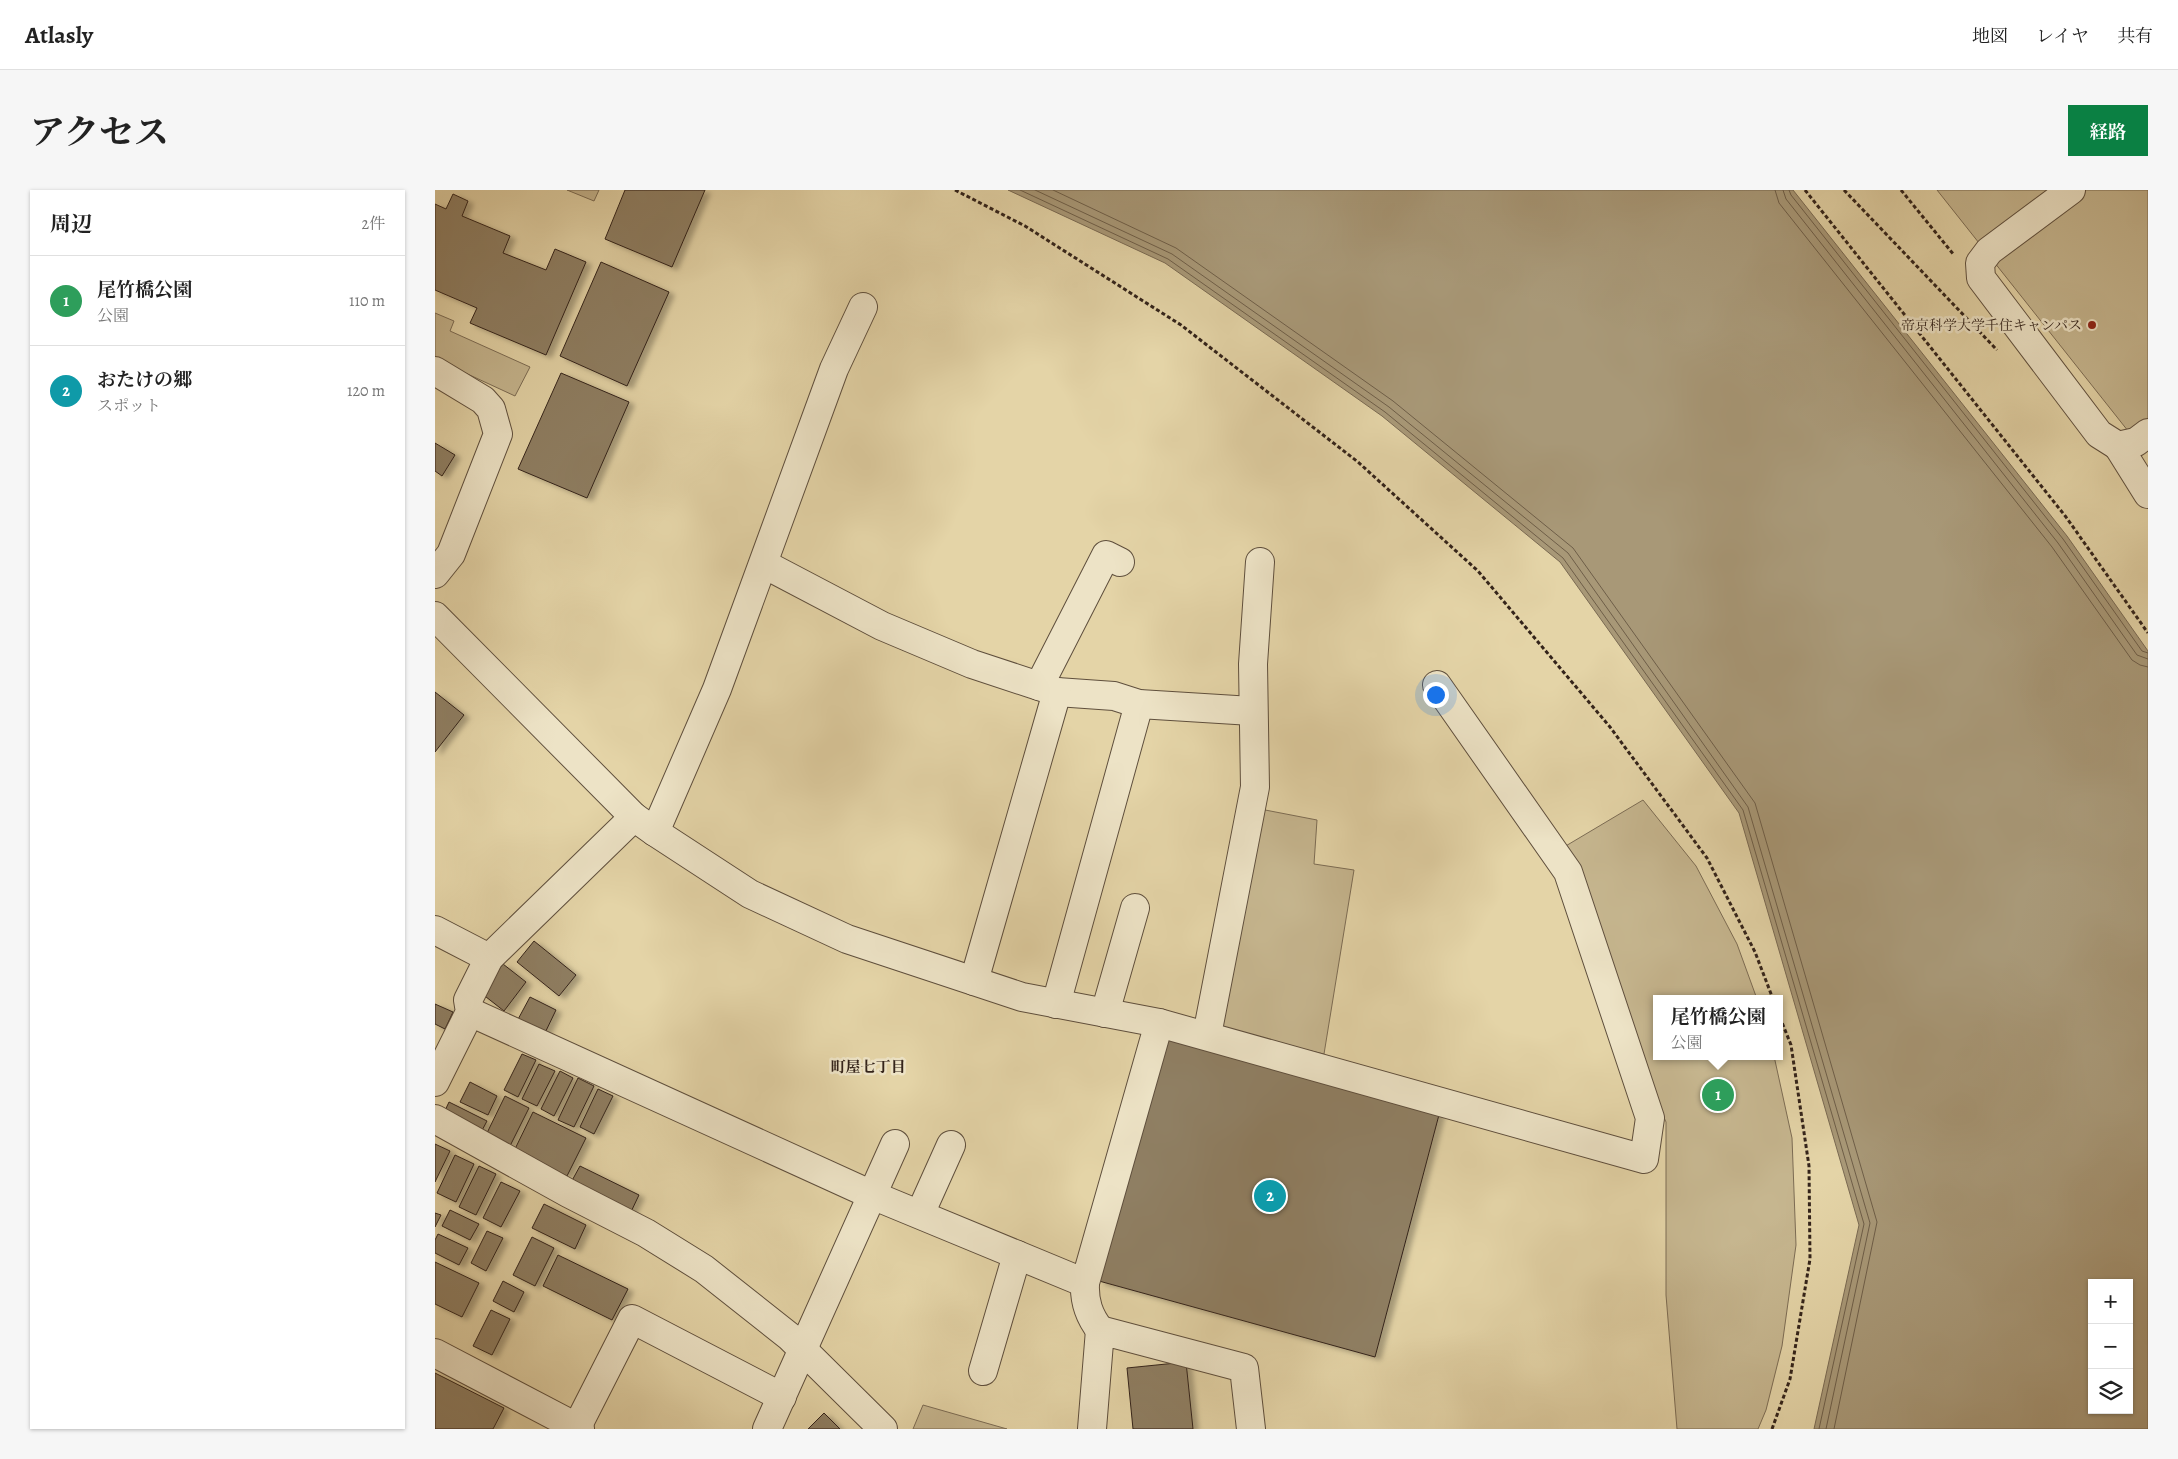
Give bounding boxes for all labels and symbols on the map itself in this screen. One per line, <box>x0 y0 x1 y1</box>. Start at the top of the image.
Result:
place label: 帝京科学大学千住キャンパス <box>1901 316 2082 335</box>
marker: 帝京科学大学千住キャンパス <box>2086 319 2098 331</box>
your location <box>1423 682 1449 708</box>
district label: 町屋七丁目 <box>830 1057 906 1077</box>
pin: 1 <box>1702 1076 1734 1114</box>
pin: 2 <box>1254 1177 1286 1215</box>

